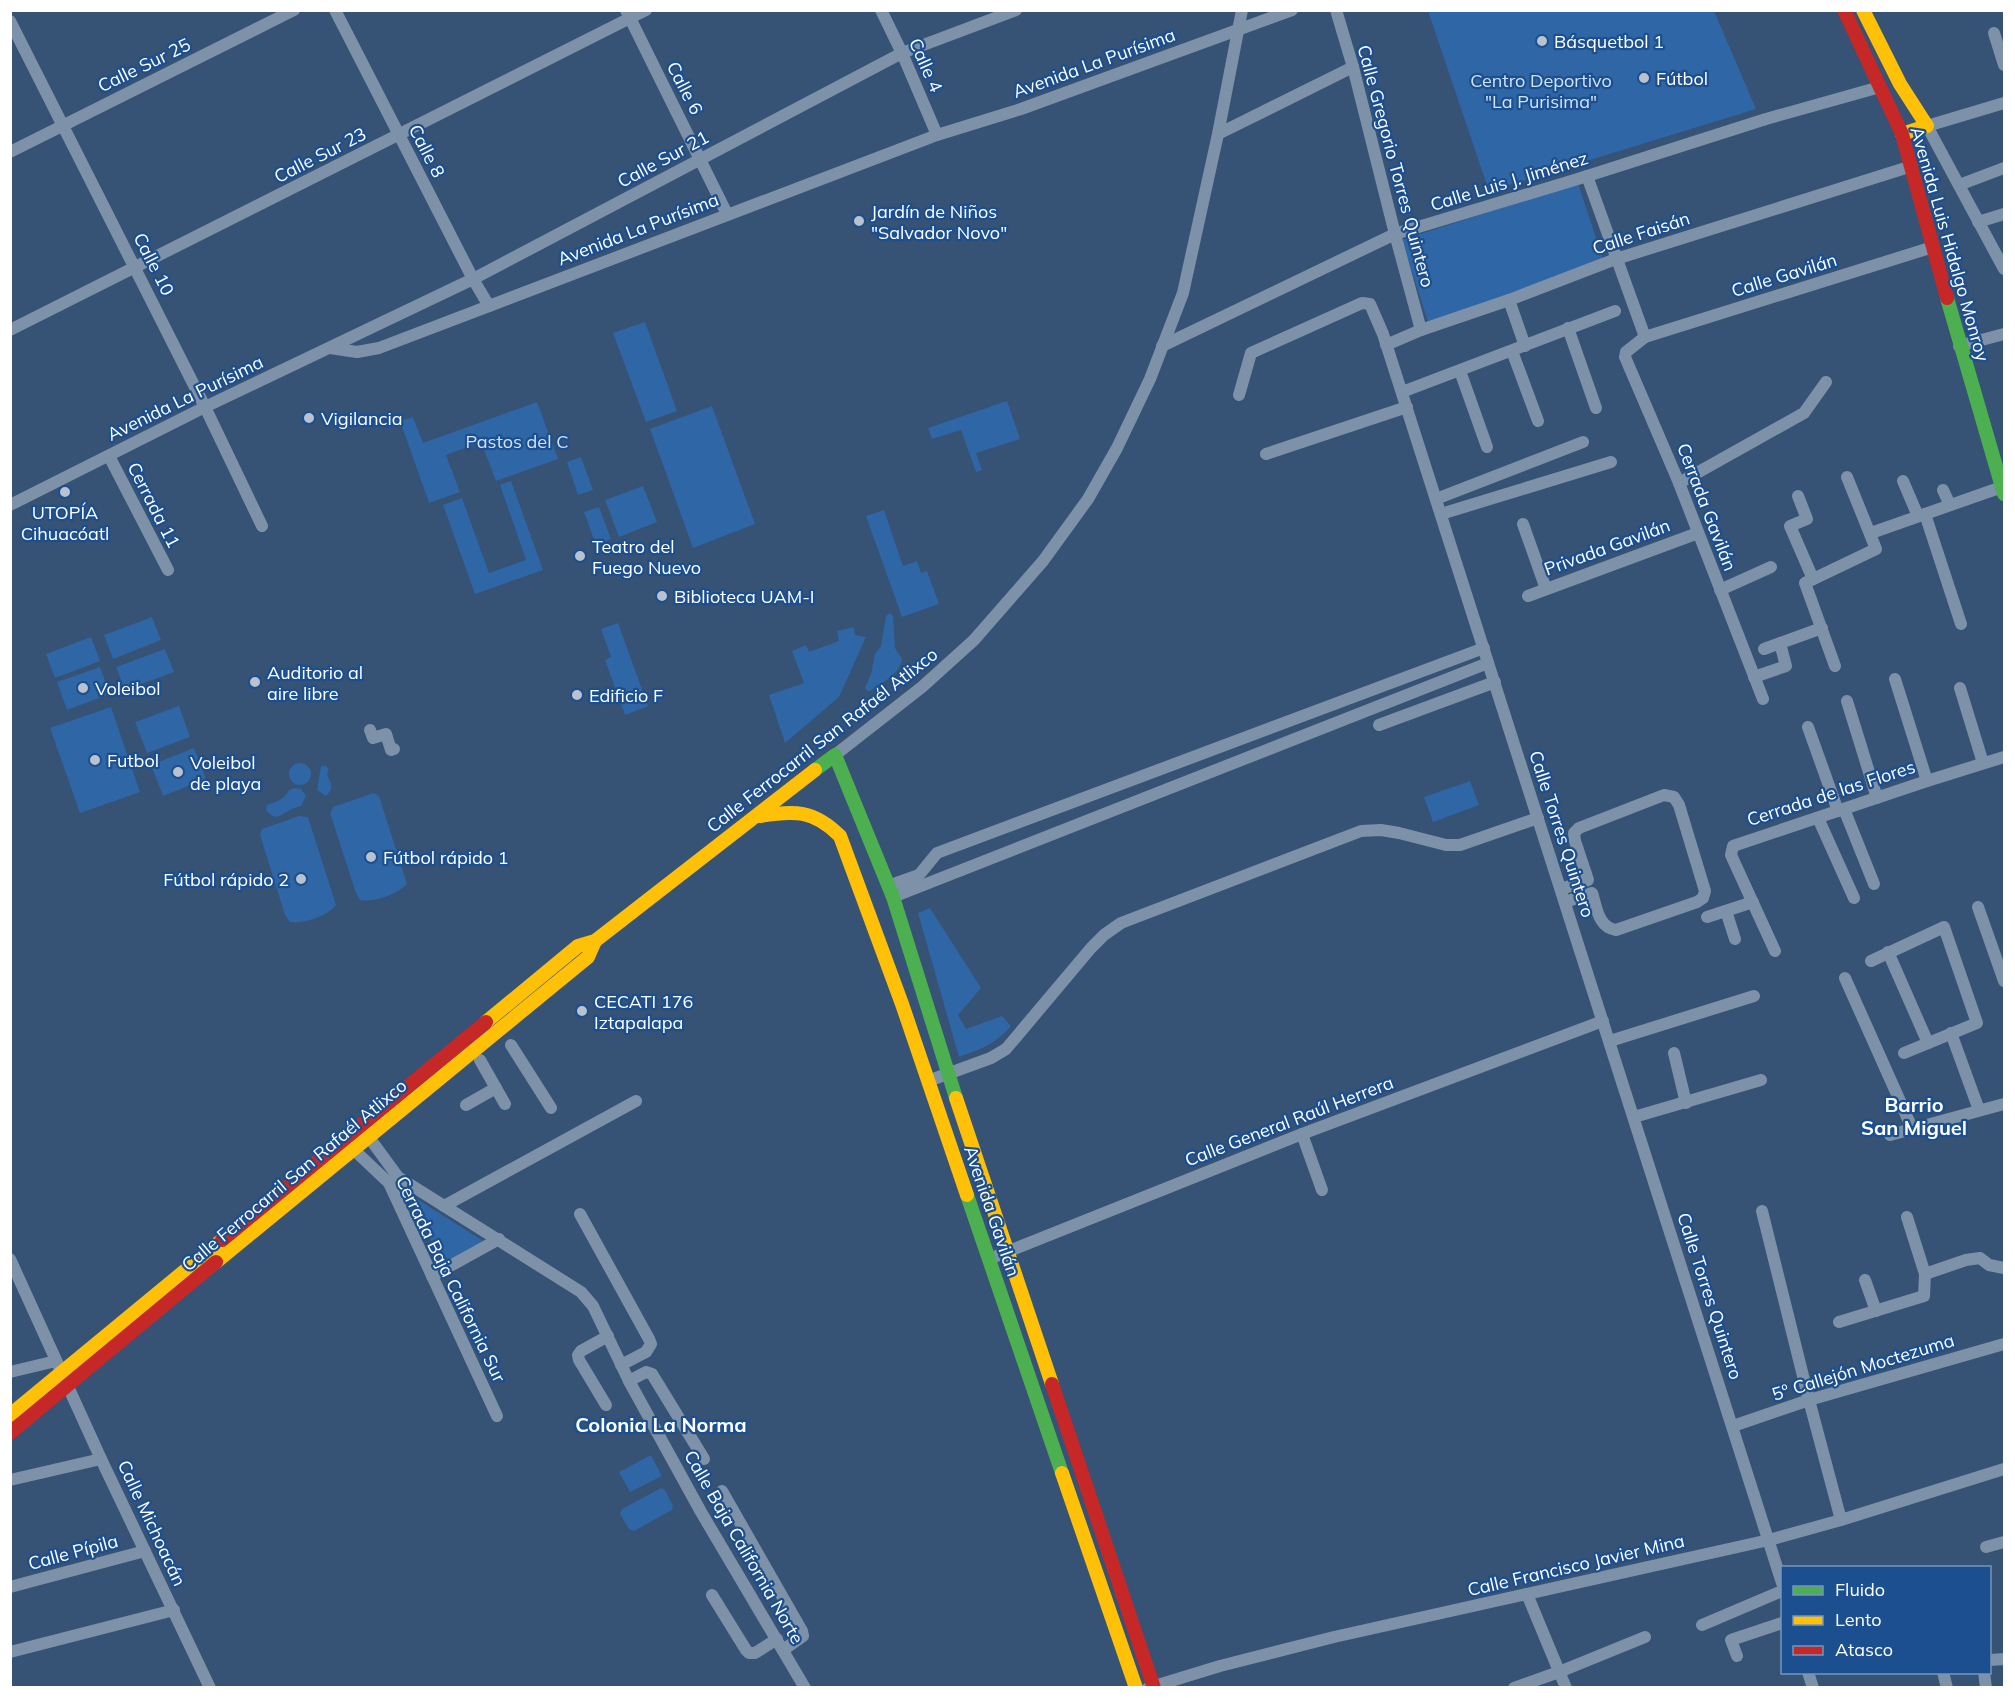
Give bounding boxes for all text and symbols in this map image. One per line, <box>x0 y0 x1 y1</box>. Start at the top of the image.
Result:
street label: Avenida La Purísima <box>1010 23 1178 103</box>
place label: Básquetbol 1 <box>1554 30 1664 53</box>
street label: Calle Sur 25 <box>94 33 194 97</box>
street label: Calle 4 <box>904 34 948 96</box>
marker: Básquetbol 1 <box>1535 34 1549 48</box>
street label: Calle Gregorio Torres Quintero <box>1353 42 1439 290</box>
street label: Calle 6 <box>662 58 708 118</box>
place label: Fútbol <box>1656 67 1708 90</box>
park label: Centro Deportivo "La Purisima" <box>1470 69 1612 113</box>
marker: Fútbol <box>1637 71 1651 85</box>
street label: Calle 8 <box>404 121 450 181</box>
street label: Calle Sur 23 <box>270 122 370 188</box>
street label: Avenida Luis Hidalgo Monroy <box>1905 124 1995 364</box>
street label: Calle Sur 21 <box>613 125 713 193</box>
street label: Calle Luis J. Jiménez <box>1427 146 1591 216</box>
street label: Avenida La Purísima <box>554 188 722 270</box>
place label: Jardín de Niños "Salvador Novo" <box>871 200 1007 244</box>
street label: Calle Faisán <box>1589 206 1693 260</box>
marker: Jardín de Niños "Salvador Novo" <box>852 214 866 228</box>
street label: Calle 10 <box>128 229 180 299</box>
street label: Calle Gavilán <box>1728 248 1840 302</box>
street label: Avenida La Purísima <box>103 350 267 446</box>
place label: Vigilancia <box>321 407 403 430</box>
marker: Vigilancia <box>302 411 316 425</box>
park label: Pastos del C <box>466 430 568 453</box>
street label: Cerrada Gavilán <box>1672 440 1742 574</box>
street label: Cerrada 11 <box>123 458 185 552</box>
marker: UTOPÍA Cihuacóatl <box>58 485 72 499</box>
place label: UTOPÍA Cihuacóatl <box>21 501 109 545</box>
street label: Privada Gavilán <box>1541 514 1673 580</box>
place label: Teatro del Fuego Nuevo <box>592 535 701 579</box>
marker: Teatro del Fuego Nuevo <box>573 549 587 563</box>
place label: Biblioteca UAM-I <box>674 585 815 608</box>
marker: Biblioteca UAM-I <box>655 589 669 603</box>
street label: Calle Ferrocarril San Rafaél Atlixco <box>702 643 942 837</box>
place label: Auditorio al aire libre <box>267 661 363 705</box>
marker: Auditorio al aire libre <box>248 675 262 689</box>
place label: Voleibol <box>95 677 161 700</box>
marker: Voleibol <box>76 681 90 695</box>
place label: Edificio F <box>589 684 663 707</box>
marker: Edificio F <box>570 688 584 702</box>
street label: Calle Torres Quintero <box>1524 748 1600 920</box>
place label: Futbol <box>107 749 159 772</box>
place label: Voleibol de playa <box>190 751 261 795</box>
marker: Futbol <box>88 753 102 767</box>
street label: Cerrada de las Flores <box>1744 755 1918 831</box>
marker: Voleibol de playa <box>171 765 185 779</box>
place label: Fútbol rápido 1 <box>383 846 509 869</box>
marker: Fútbol rápido 1 <box>364 850 378 864</box>
place label: Fútbol rápido 2 <box>163 868 289 891</box>
marker: Fútbol rápido 2 <box>294 872 308 886</box>
place label: CECATI 176 Iztapalapa <box>594 990 693 1034</box>
marker: CECATI 176 Iztapalapa <box>575 1004 589 1018</box>
street label: Calle General Raúl Herrera <box>1181 1071 1397 1171</box>
street label: Calle Ferrocarril San Rafaél Atlixco <box>177 1074 411 1276</box>
district label: Barrio San Miguel <box>1861 1092 1967 1140</box>
street label: Avenida Gavilán <box>959 1143 1025 1279</box>
street label: Cerrada Baja California Sur <box>391 1172 511 1386</box>
street label: Calle Torres Quintero <box>1672 1210 1748 1382</box>
street label: 5º Callejón Moctezuma <box>1769 1328 1957 1406</box>
district label: Colonia La Norma <box>575 1412 747 1437</box>
street label: Calle Baja California Norte <box>679 1446 809 1648</box>
street label: Calle Michoacán <box>113 1456 191 1590</box>
street label: Calle Pípila <box>26 1529 120 1575</box>
street label: Calle Francisco Javier Mina <box>1465 1529 1687 1601</box>
legend <box>1781 1566 1991 1674</box>
text: Fluido <box>1835 1578 1885 1601</box>
text: Lento <box>1835 1608 1882 1631</box>
text: Atasco <box>1835 1638 1893 1661</box>

